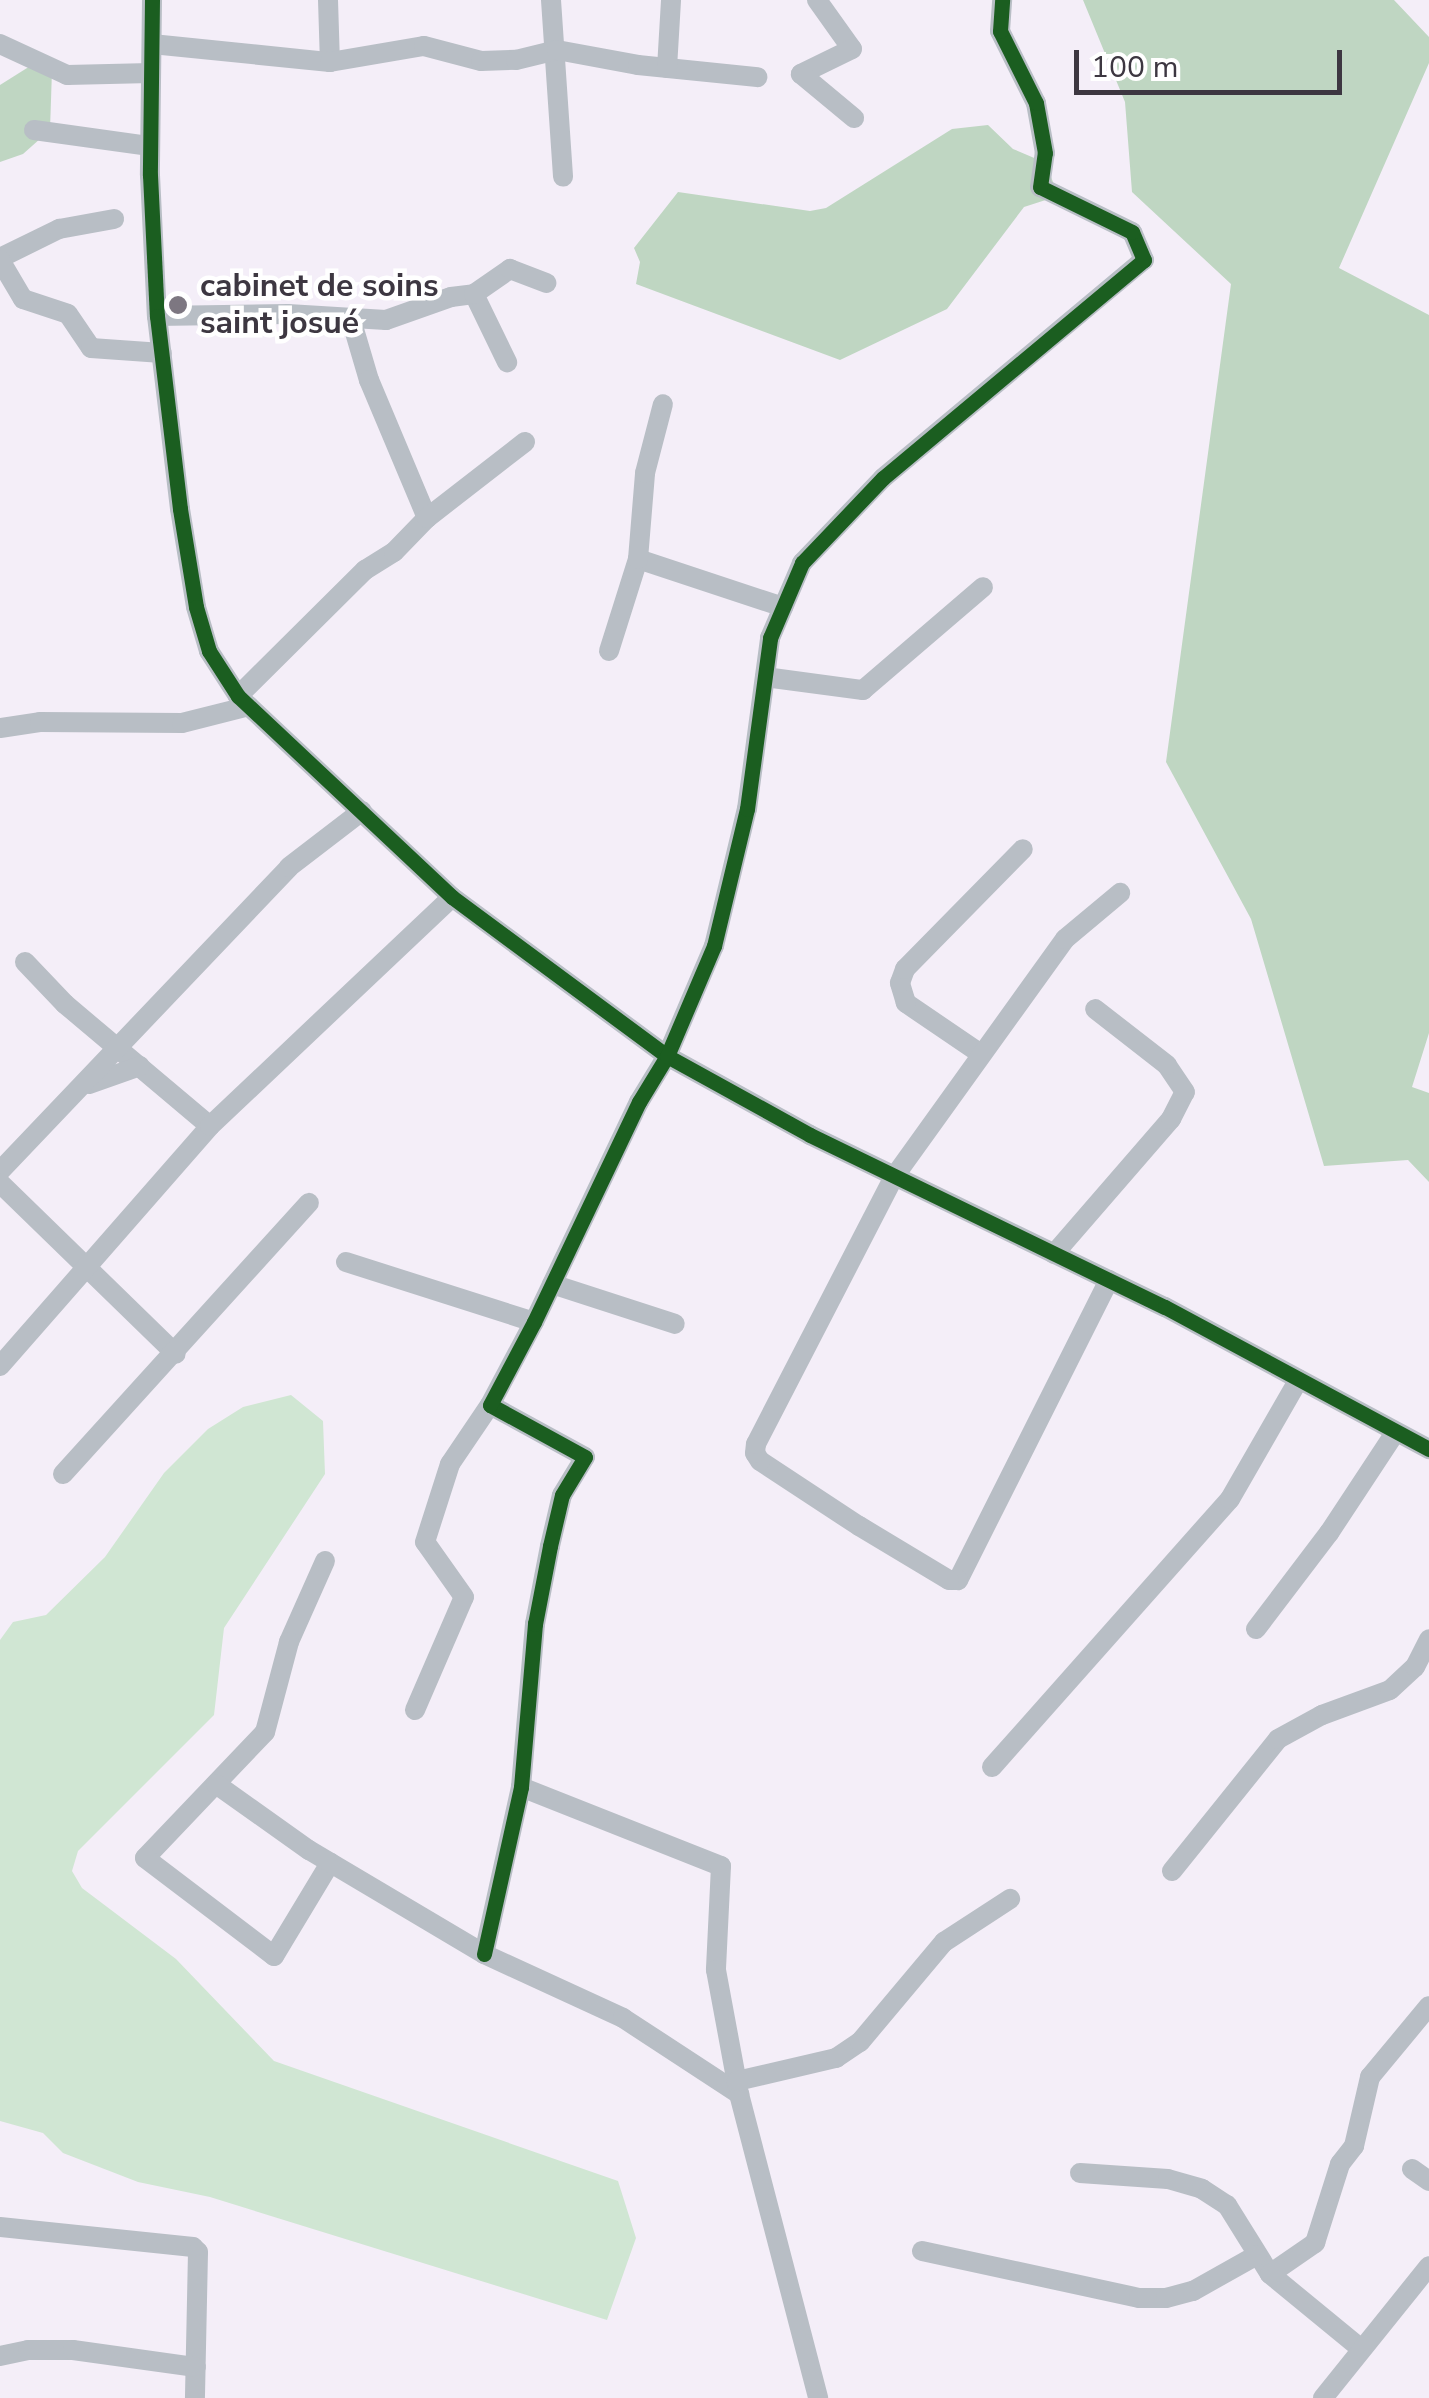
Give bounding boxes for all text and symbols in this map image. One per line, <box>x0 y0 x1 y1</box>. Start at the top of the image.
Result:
scale bar <box>1079 30 1346 92</box>
text: 100 m <box>1091 47 1178 88</box>
place label: cabinet de soins saint josué <box>200 268 439 343</box>
marker: cabinet de soins saint josué <box>165 292 191 318</box>

